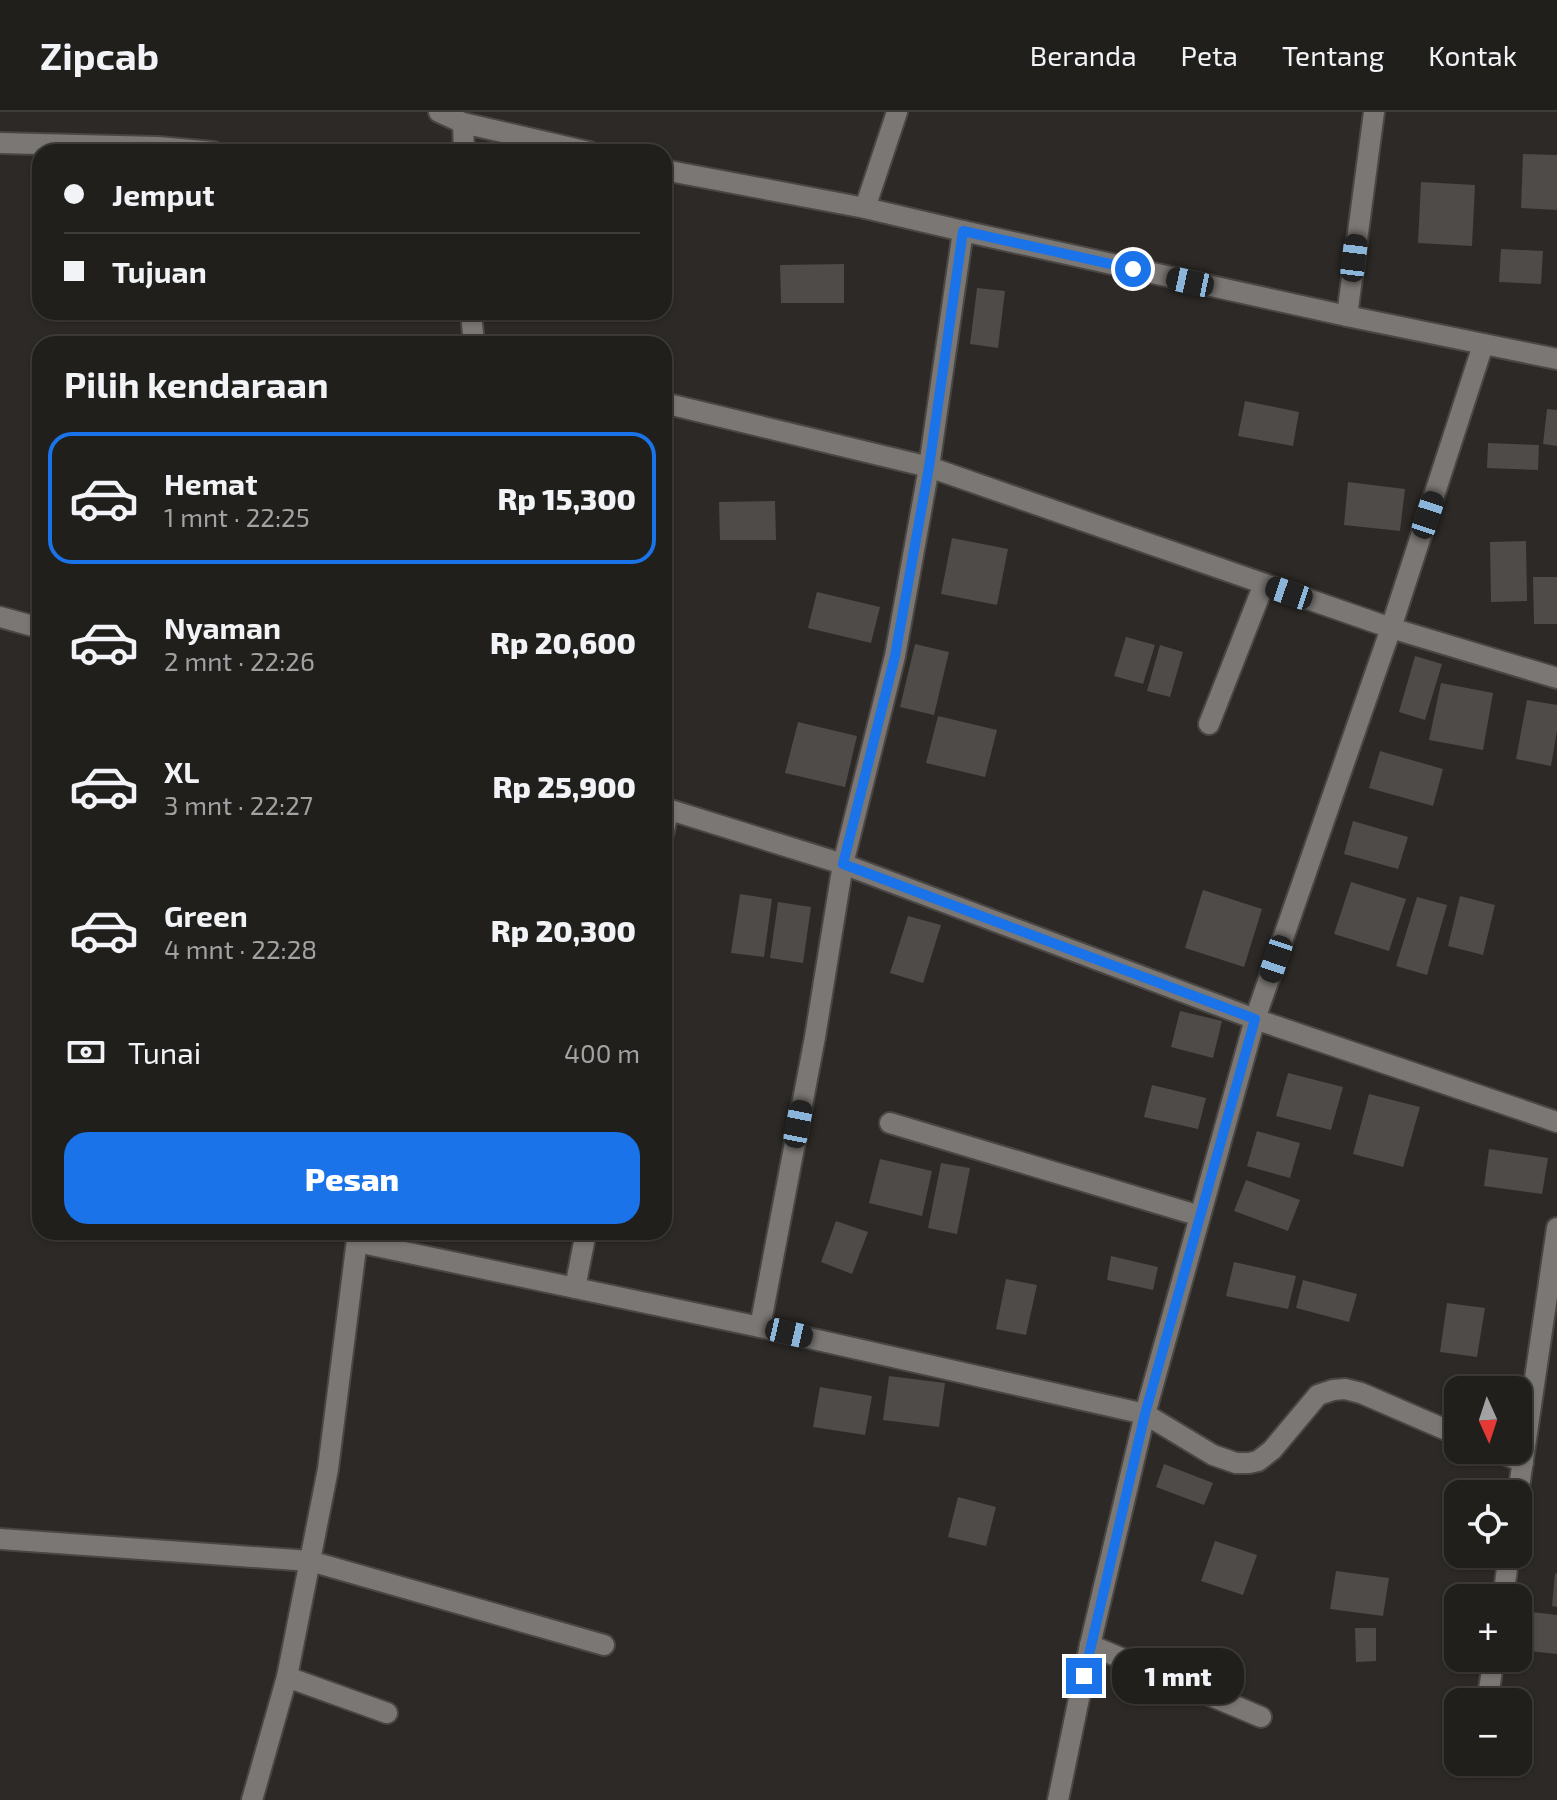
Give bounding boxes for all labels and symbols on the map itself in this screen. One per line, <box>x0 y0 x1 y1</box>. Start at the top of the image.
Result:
car <box>1339 233 1369 283</box>
route start <box>1115 251 1151 287</box>
car <box>1164 265 1216 299</box>
car <box>1409 488 1447 542</box>
car <box>1262 574 1316 612</box>
car <box>1257 932 1295 986</box>
car <box>782 1098 814 1150</box>
car <box>763 1316 815 1350</box>
north arrow <box>1444 1376 1532 1464</box>
callout: 1 mnt <box>1112 1648 1244 1704</box>
route end <box>1066 1658 1102 1694</box>

